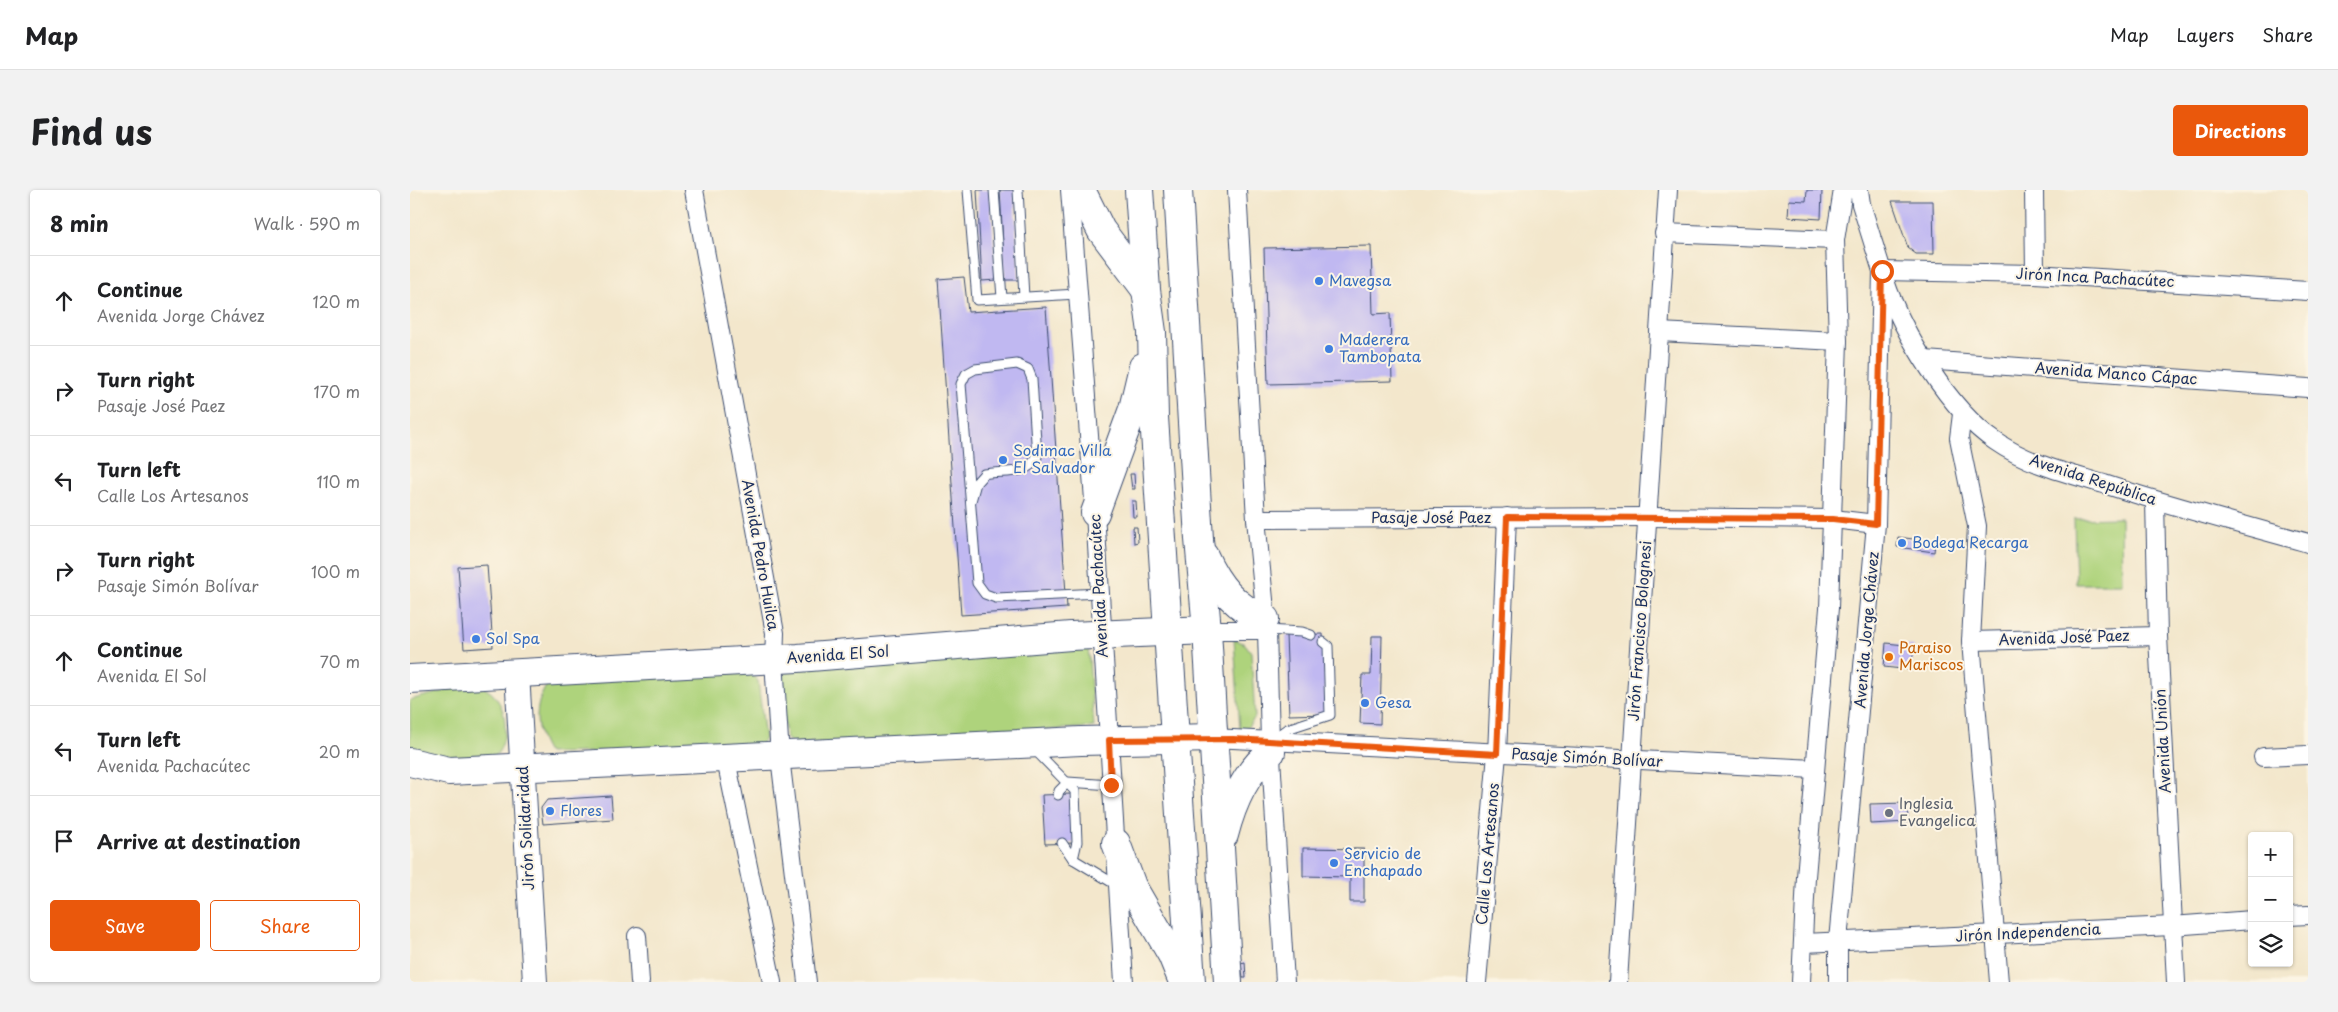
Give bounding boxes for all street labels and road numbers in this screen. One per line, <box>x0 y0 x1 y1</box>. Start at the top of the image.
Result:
street label: Jirón Inca Pachacútec <box>2015 261 2175 292</box>
street label: Avenida Manco Cápac <box>2034 355 2198 390</box>
street label: Avenida República <box>2027 447 2160 510</box>
street label: Avenida Pedro Huilca <box>737 477 786 632</box>
street label: Pasaje José Paez <box>1371 505 1491 528</box>
street label: Avenida Pachacútec <box>1082 514 1113 658</box>
street label: Jirón Francisco Bolognesi <box>1621 540 1656 722</box>
street label: Avenida Jorge Chávez <box>1847 551 1884 709</box>
street label: Avenida José Paez <box>1998 623 2130 650</box>
street label: Avenida El Sol <box>786 638 890 669</box>
street label: Avenida Unión <box>2147 688 2176 794</box>
street label: Pasaje Simón Bolívar <box>1511 741 1664 772</box>
street label: Jirón Solidaridad <box>510 765 539 891</box>
street label: Calle Los Artesanos <box>1469 782 1504 926</box>
street label: Jirón Independencia <box>1955 916 2102 947</box>

